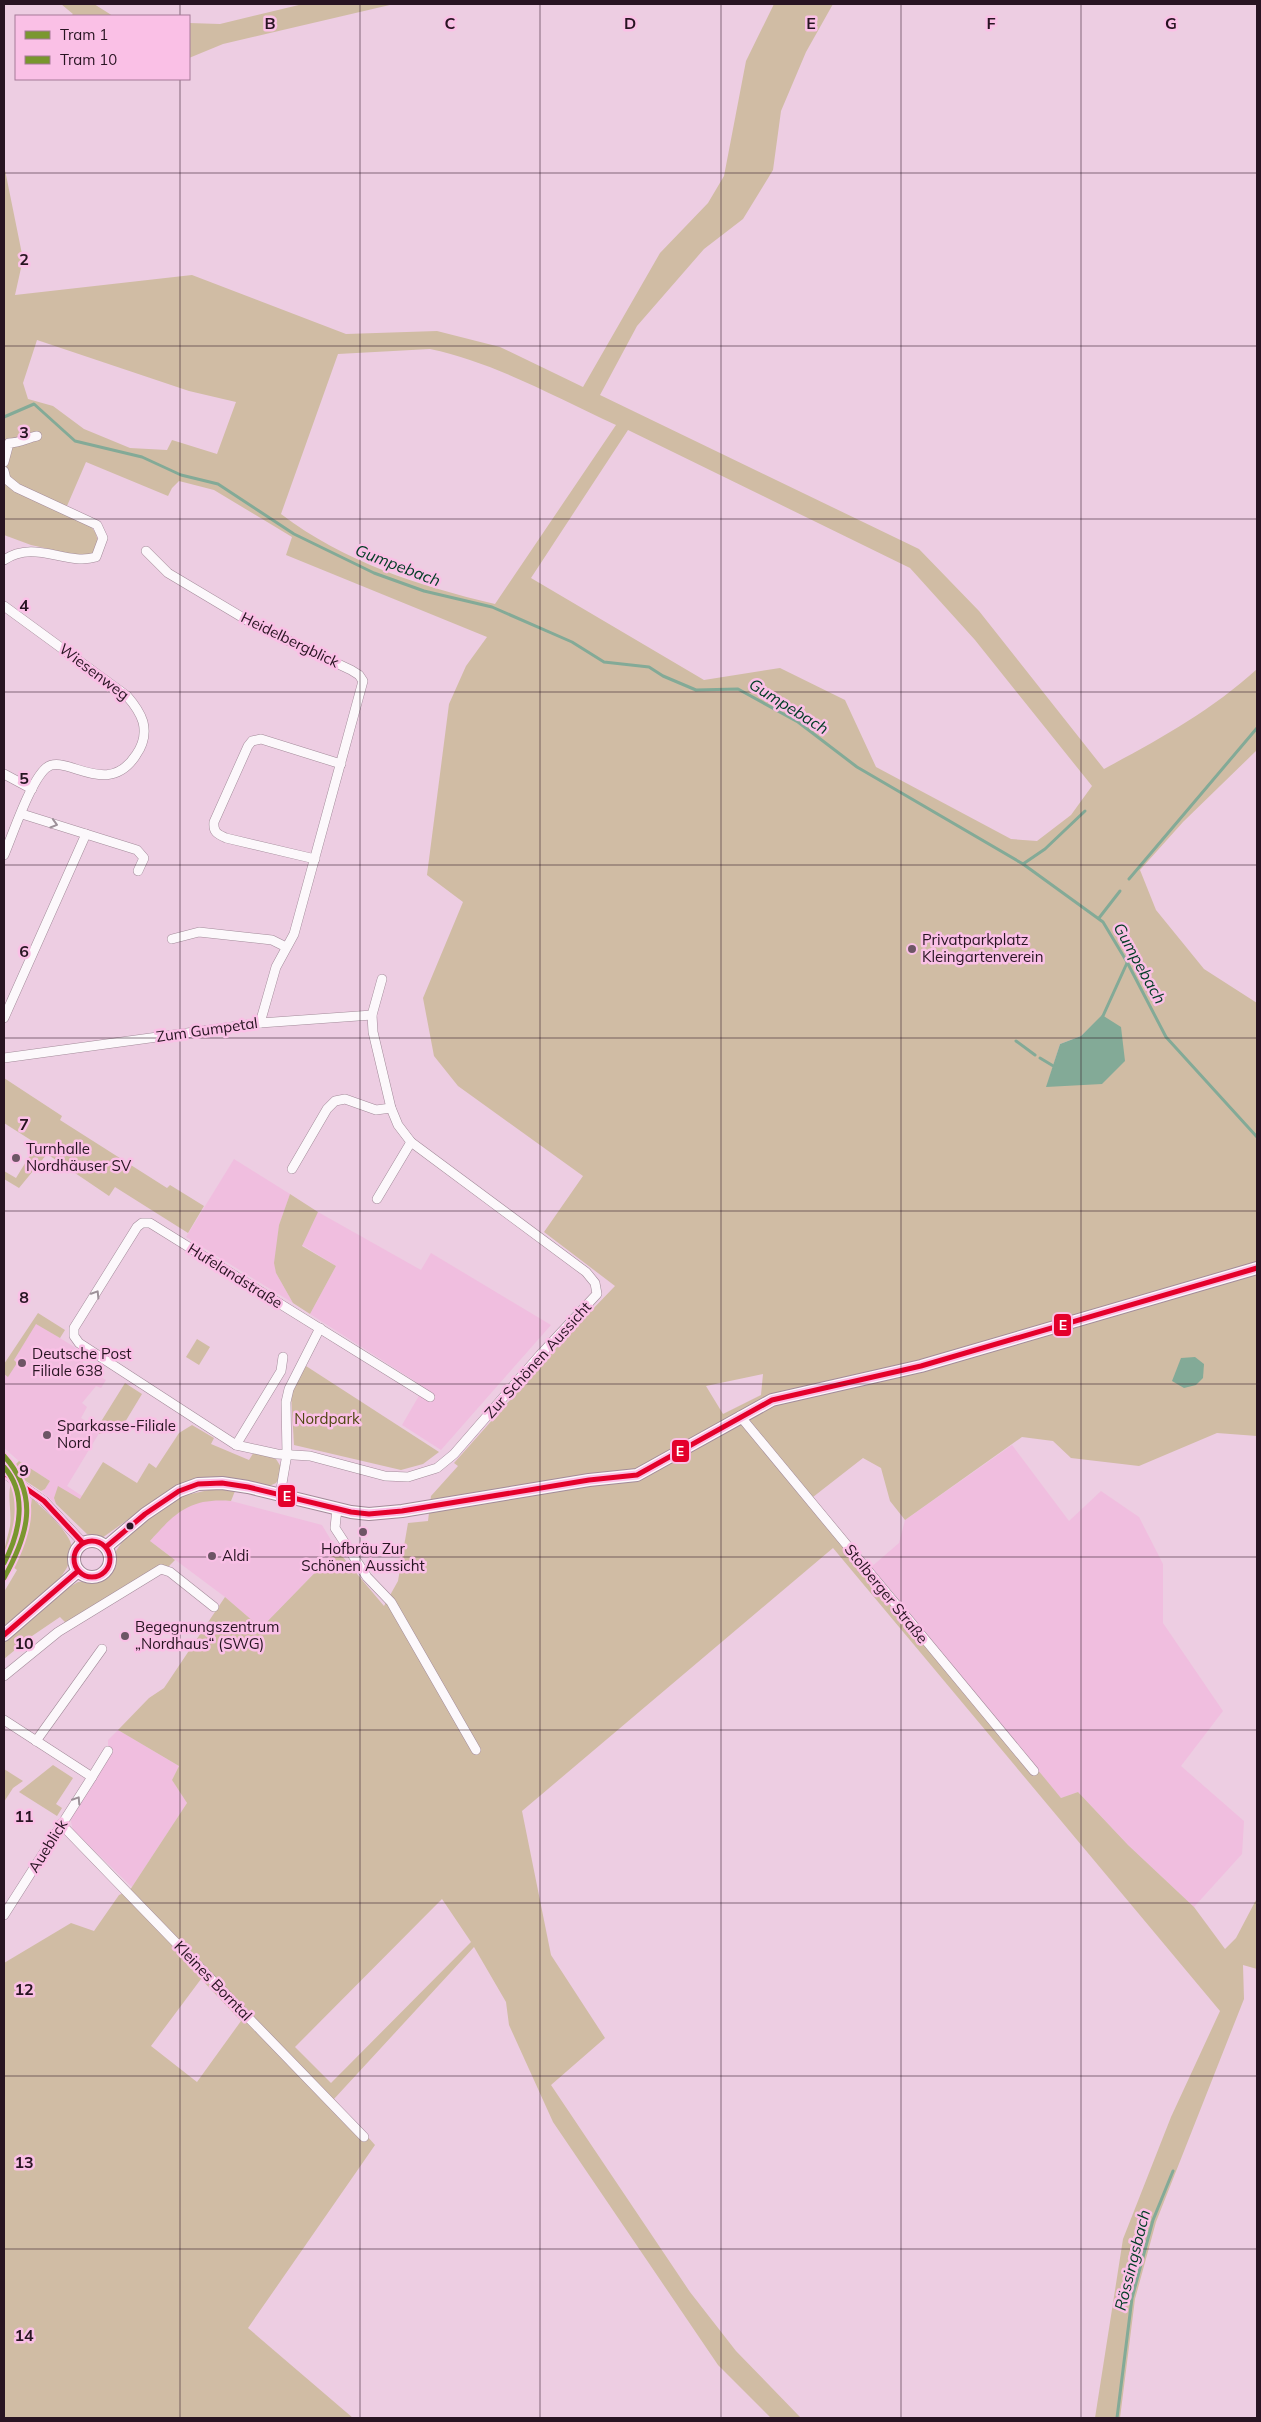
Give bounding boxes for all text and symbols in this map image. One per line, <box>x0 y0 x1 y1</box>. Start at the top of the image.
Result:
text: B <box>264 13 276 33</box>
text: C <box>445 13 456 33</box>
text: D <box>624 13 636 33</box>
text: E <box>806 13 816 33</box>
text: F <box>986 13 996 33</box>
text: G <box>1165 13 1177 33</box>
legend <box>15 15 190 80</box>
text: Tram 1 <box>60 25 108 44</box>
text: Tram 10 <box>60 50 117 69</box>
text: 2 <box>19 249 29 269</box>
text: 3 <box>19 422 29 442</box>
water label: Gumpebach <box>353 540 443 590</box>
text: 4 <box>19 595 29 615</box>
street label: Heidelbergblick <box>238 608 343 672</box>
street label: Wiesenweg <box>55 639 133 704</box>
water label: Gumpebach <box>746 674 832 738</box>
text: 5 <box>19 768 29 788</box>
one-way arrow <box>49 819 57 829</box>
water label: Gumpebach <box>1109 919 1171 1007</box>
place label: Privatparkplatz Kleingartenverein <box>922 930 1043 966</box>
text: 6 <box>19 941 29 961</box>
marker: Privatparkplatz Kleingartenverein <box>906 943 918 955</box>
street label: Zum Gumpetal <box>155 1013 259 1046</box>
text: 7 <box>19 1114 29 1134</box>
place label: Turnhalle Nordhäuser SV <box>26 1139 132 1175</box>
marker: Turnhalle Nordhäuser SV <box>10 1152 22 1164</box>
street label: Hufelandstraße <box>184 1239 286 1312</box>
text: 8 <box>19 1287 29 1307</box>
one-way arrow <box>89 1290 99 1299</box>
street label: Zur Schönen Aussicht <box>480 1298 595 1422</box>
line badge: E <box>1053 1313 1072 1337</box>
text: E <box>1059 1316 1067 1334</box>
place label: Deutsche Post Filiale 638 <box>32 1344 132 1380</box>
marker: Deutsche Post Filiale 638 <box>16 1357 28 1369</box>
park label: Nordpark <box>294 1409 360 1428</box>
place label: Sparkasse-Filiale Nord <box>57 1416 176 1452</box>
marker: Sparkasse-Filiale Nord <box>41 1429 53 1441</box>
line badge: E <box>671 1439 690 1463</box>
text: E <box>676 1442 684 1460</box>
text: 9 <box>19 1460 29 1480</box>
line badge: E <box>277 1484 296 1508</box>
text: E <box>283 1487 291 1505</box>
unlabelled marker <box>125 1521 135 1531</box>
marker: Hofbräu Zur Schönen Aussicht <box>357 1526 369 1538</box>
place label: Hofbräu Zur Schönen Aussicht <box>301 1539 425 1575</box>
street label: Stolberger Straße <box>841 1540 932 1647</box>
place label: Aldi <box>222 1546 249 1565</box>
marker: Aldi <box>206 1550 218 1562</box>
place label: Begegnungszentrum „Nordhaus“ (SWG) <box>135 1617 279 1653</box>
marker: Begegnungszentrum „Nordhaus“ (SWG) <box>119 1630 131 1642</box>
text: 10 <box>14 1633 34 1653</box>
one-way arrow <box>70 1797 80 1806</box>
text: 11 <box>14 1806 34 1826</box>
street label: Aueblick <box>24 1815 71 1876</box>
street label: Kleines Borntal <box>170 1937 256 2025</box>
text: 12 <box>14 1979 34 1999</box>
text: 13 <box>14 2152 34 2172</box>
water label: Rössingsbach <box>1110 2208 1154 2312</box>
text: 14 <box>14 2325 34 2345</box>

